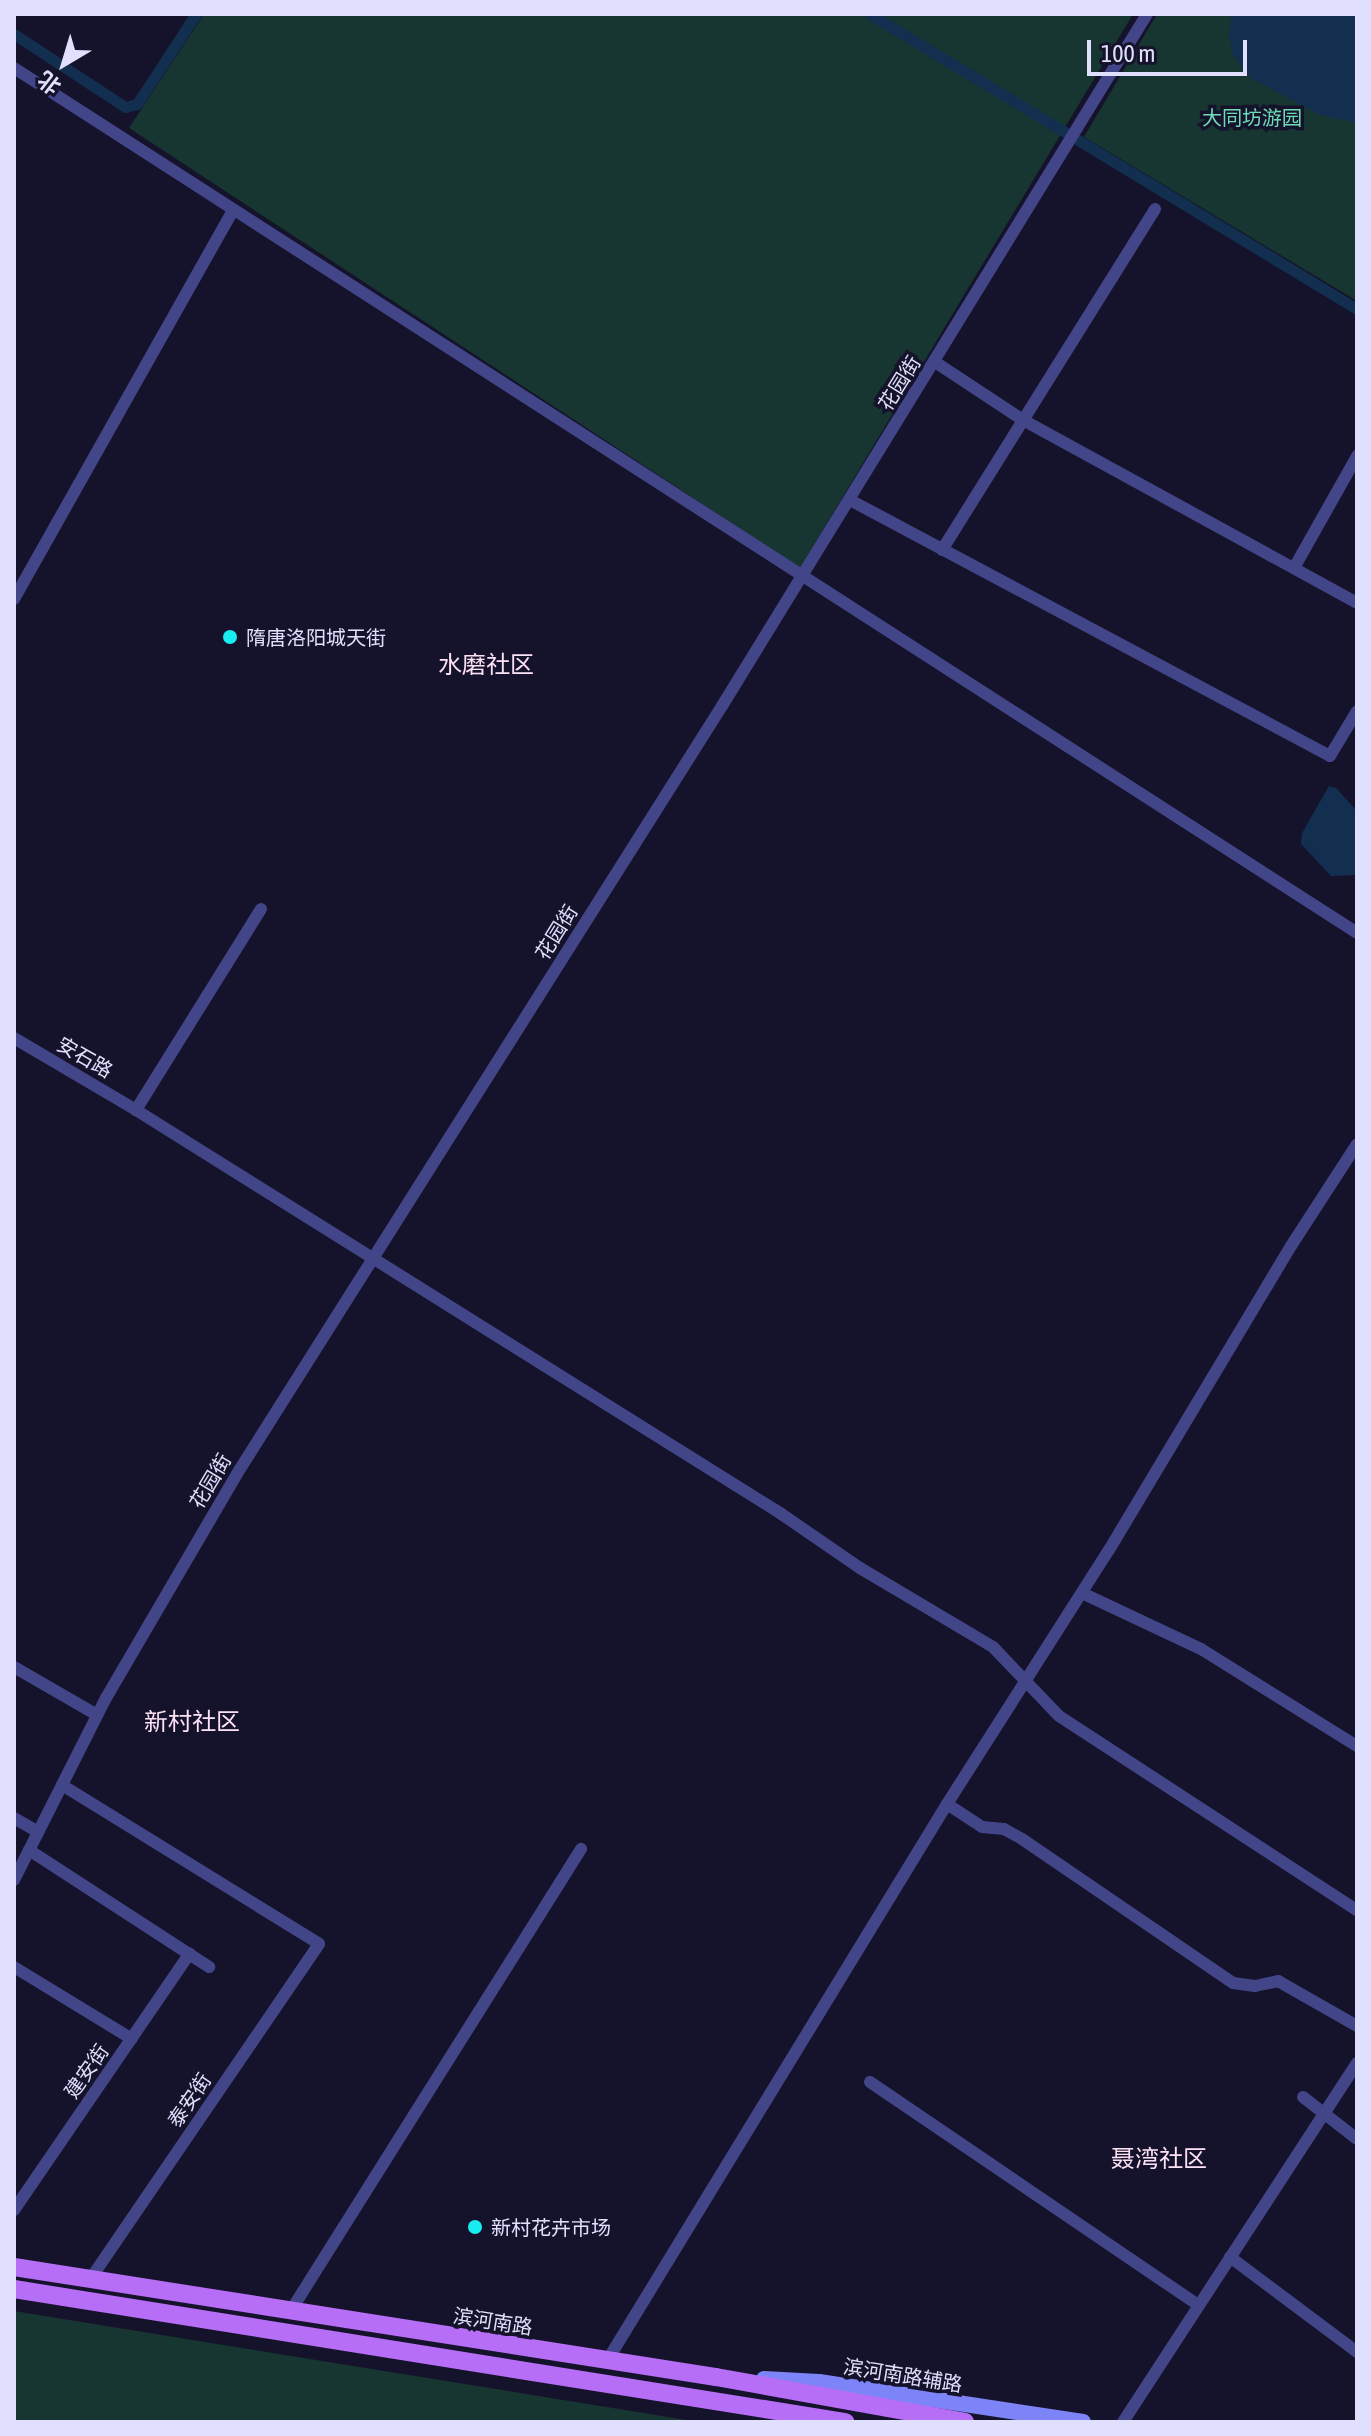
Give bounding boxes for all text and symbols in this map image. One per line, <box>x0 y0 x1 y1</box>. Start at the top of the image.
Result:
north arrow <box>24 24 104 104</box>
scale bar <box>1091 24 1251 74</box>
text: 100 m <box>1101 40 1155 67</box>
text: 北 <box>33 66 66 100</box>
park label: 大同坊游园 <box>1202 105 1302 129</box>
street label: 花园街 <box>873 351 925 415</box>
place label: 隋唐洛阳城天街 <box>246 625 386 649</box>
marker: 隋唐洛阳城天街 <box>221 628 239 646</box>
district label: 水磨社区 <box>438 651 534 679</box>
street label: 花园街 <box>530 900 582 964</box>
street label: 安石路 <box>53 1032 117 1082</box>
street label: 花园街 <box>184 1449 236 1513</box>
district label: 新村社区 <box>144 1708 240 1736</box>
street label: 建安街 <box>59 2040 113 2102</box>
street label: 泰安街 <box>162 2068 216 2132</box>
district label: 聂湾社区 <box>1111 2145 1207 2173</box>
place label: 新村花卉市场 <box>491 2215 611 2239</box>
marker: 新村花卉市场 <box>466 2218 484 2236</box>
street label: 滨河南路 <box>452 2303 534 2339</box>
street label: 滨河南路辅路 <box>842 2354 964 2396</box>

